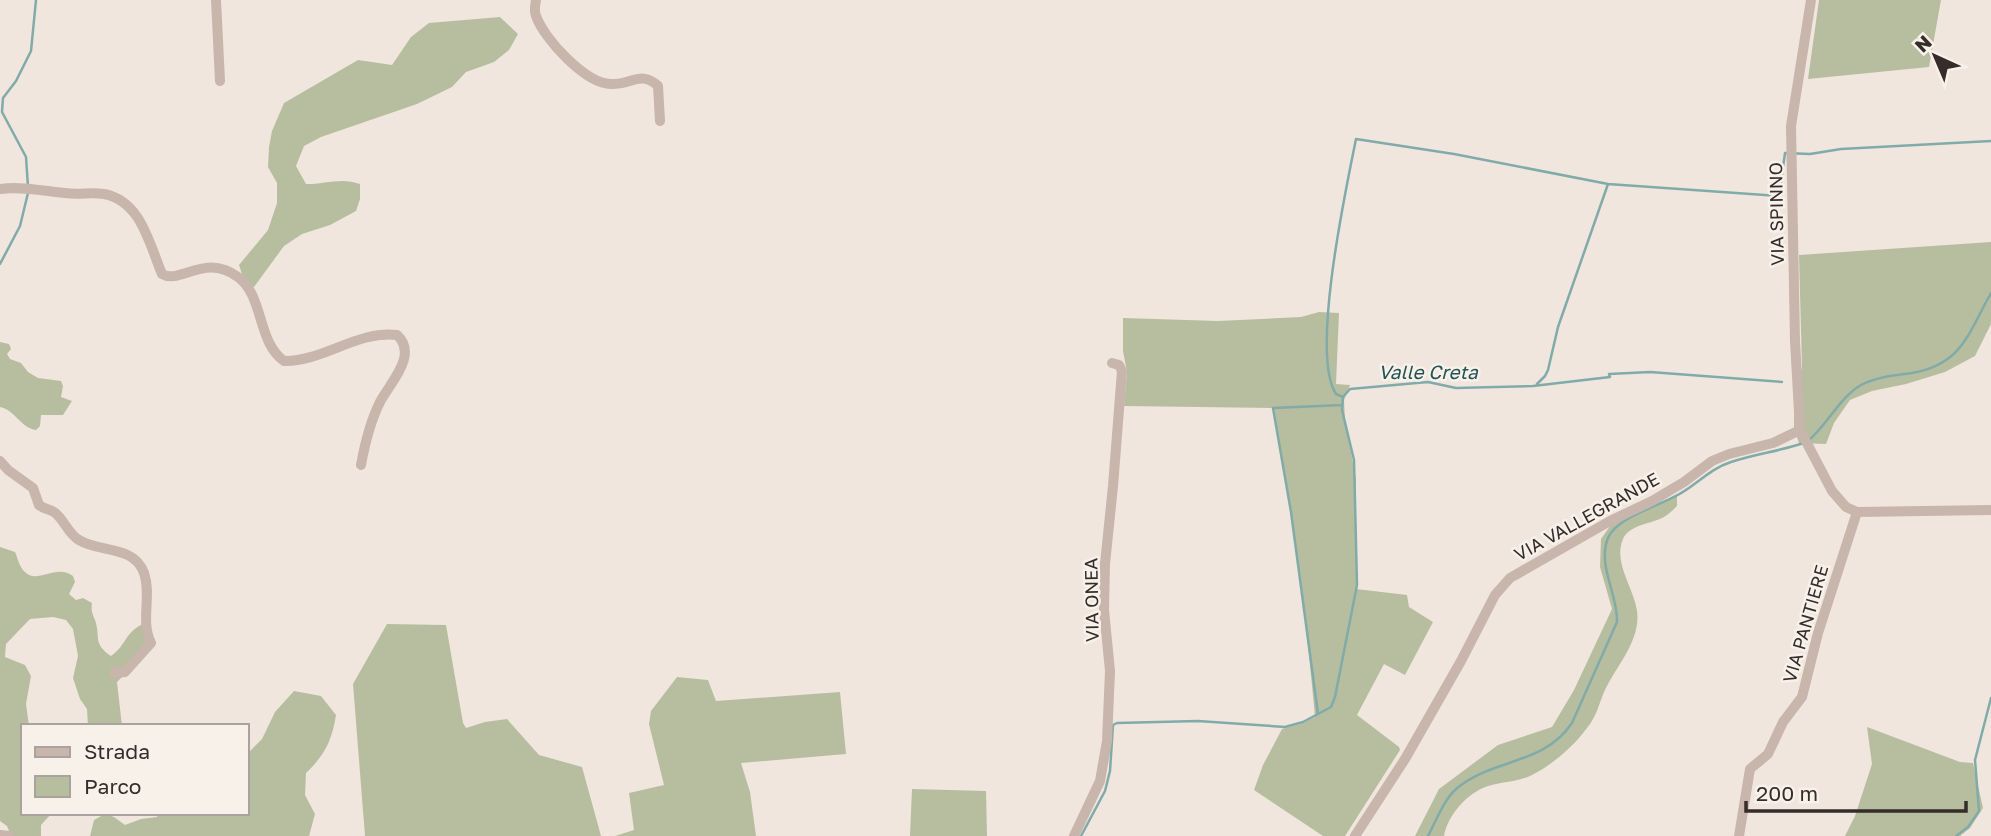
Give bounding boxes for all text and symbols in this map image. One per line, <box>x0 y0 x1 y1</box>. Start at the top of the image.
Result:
north arrow <box>1900 21 1970 91</box>
text: N <box>1910 30 1936 57</box>
street label: VIA SPINNO <box>1764 162 1788 266</box>
water label: Valle Creta <box>1378 360 1479 383</box>
street label: VIA VALLEGRANDE <box>1510 467 1663 565</box>
street label: VIA ONEA <box>1079 558 1103 642</box>
street label: VIA PANTIERE <box>1778 562 1832 685</box>
legend <box>21 724 248 815</box>
text: Strada <box>84 738 150 764</box>
scale bar <box>1746 770 1966 814</box>
text: Parco <box>84 773 141 799</box>
text: 200 m <box>1756 780 1818 806</box>

